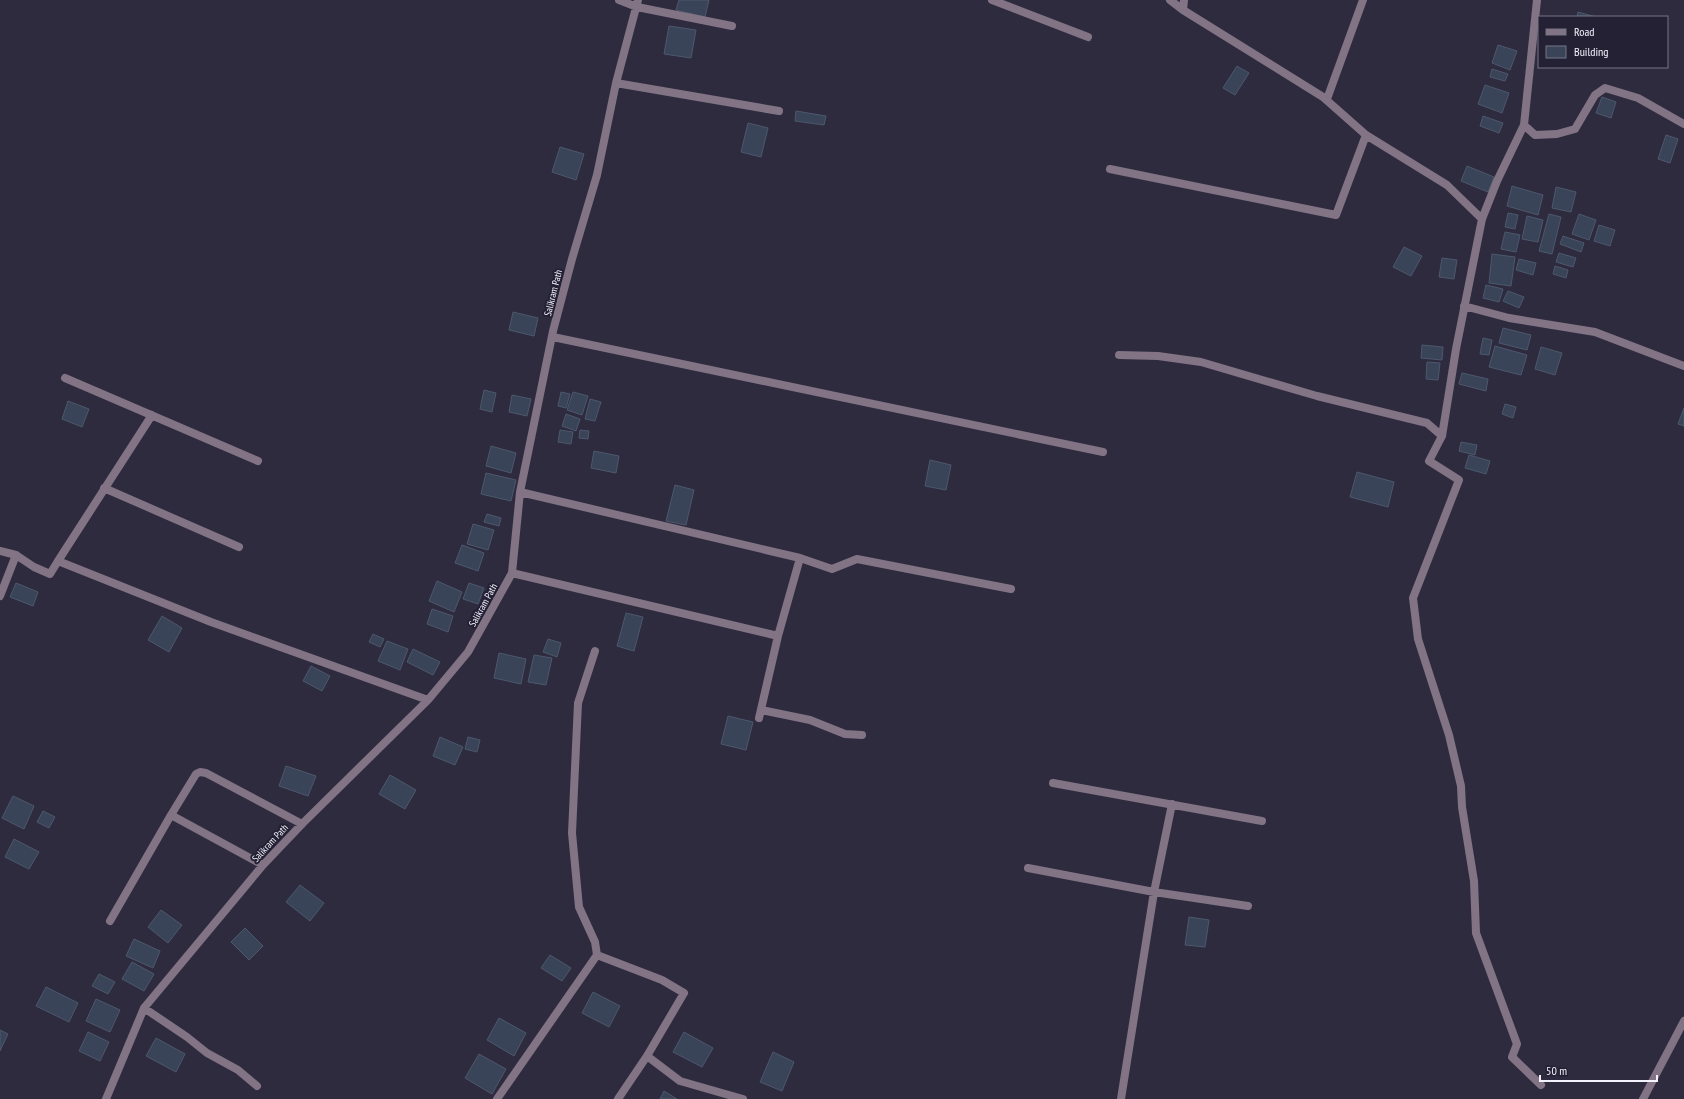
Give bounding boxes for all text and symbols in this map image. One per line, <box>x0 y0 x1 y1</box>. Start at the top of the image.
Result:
legend <box>1538 16 1668 68</box>
text: Road <box>1574 24 1594 39</box>
text: Building <box>1574 44 1609 59</box>
street label: Salikram Path <box>541 268 565 318</box>
street label: Salikram Path <box>466 581 500 629</box>
street label: Salikram Path <box>249 821 291 865</box>
scale bar <box>1540 1057 1657 1083</box>
text: 50 m <box>1546 1063 1567 1078</box>

